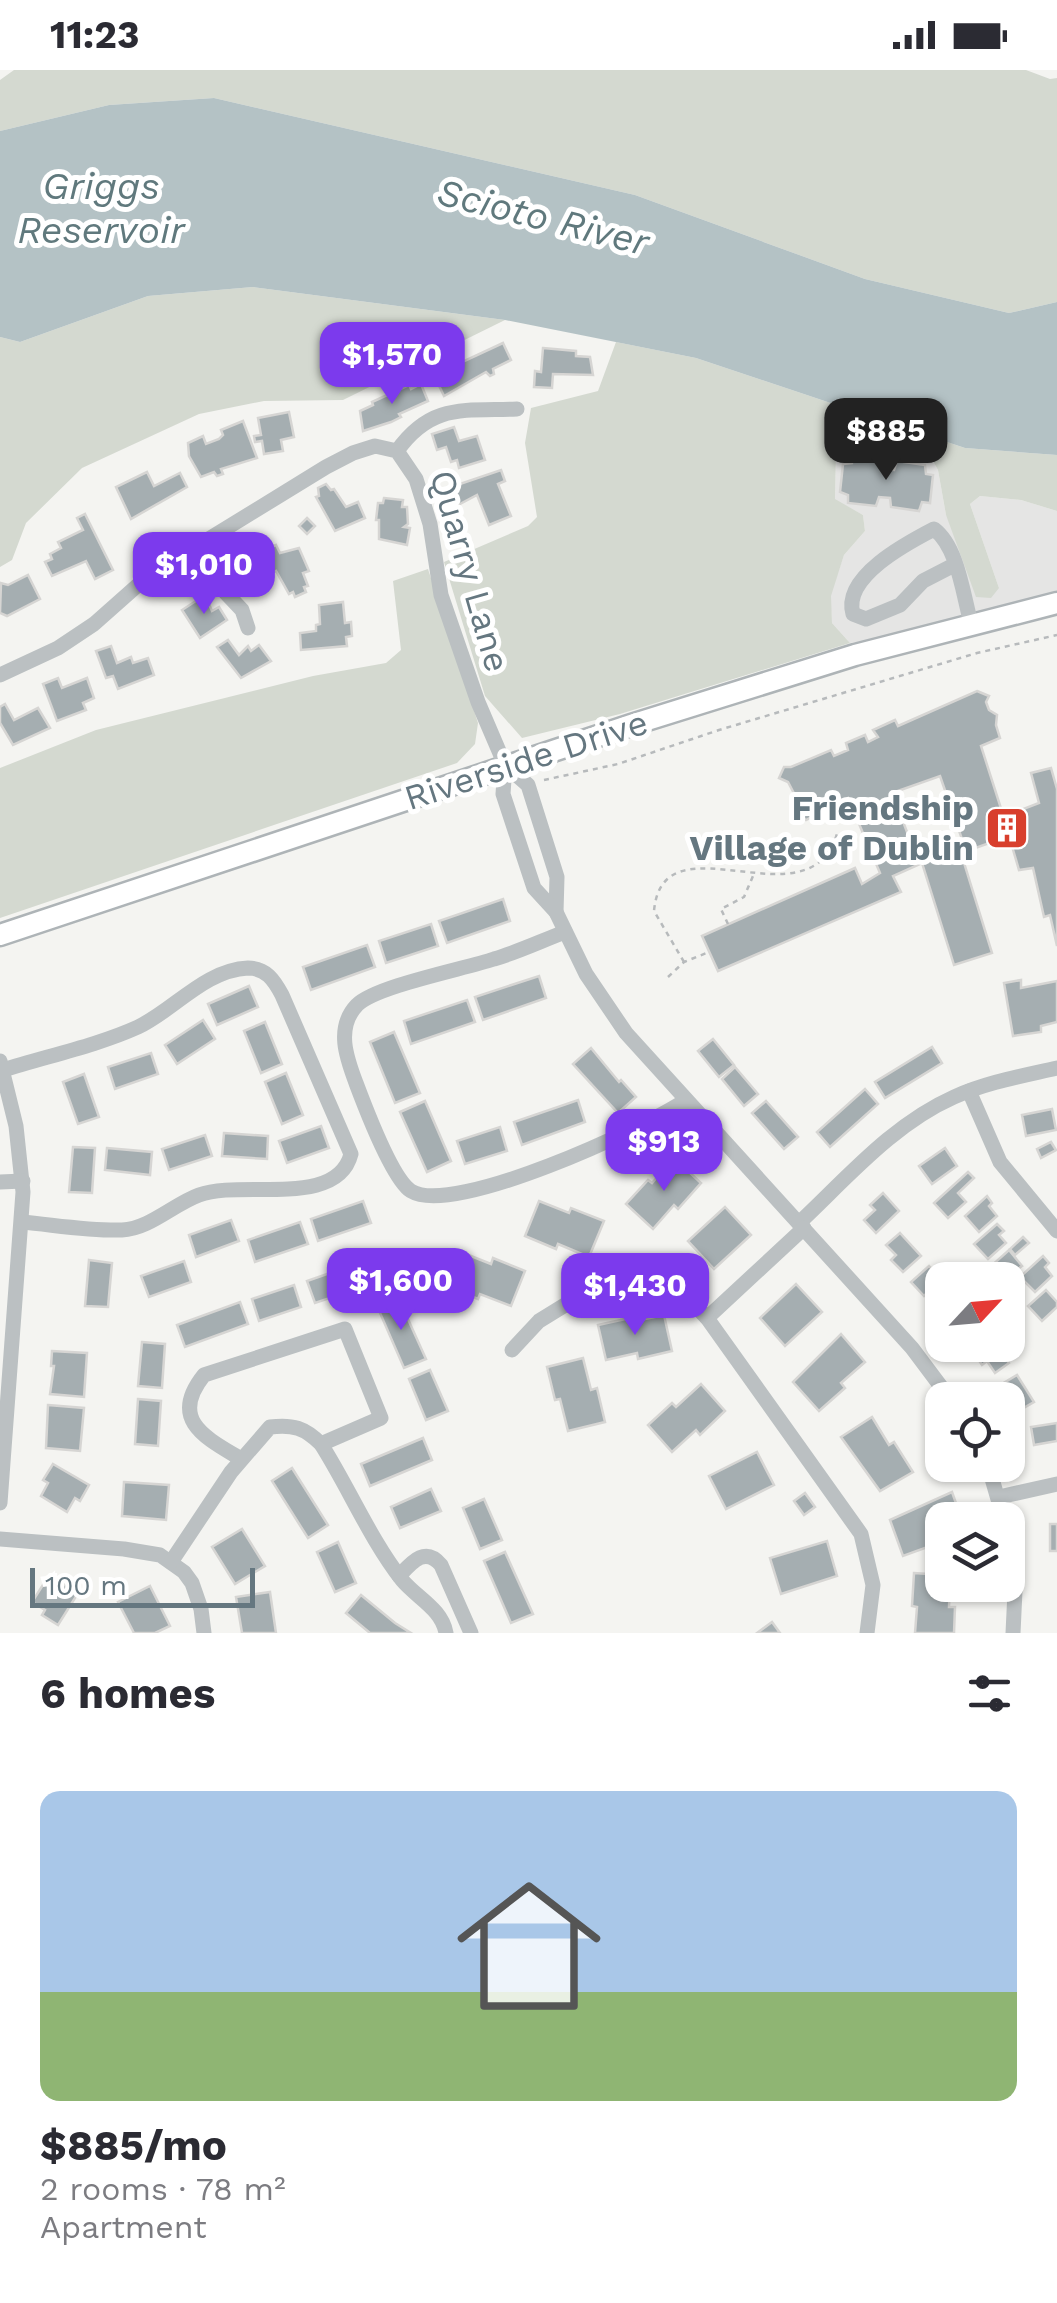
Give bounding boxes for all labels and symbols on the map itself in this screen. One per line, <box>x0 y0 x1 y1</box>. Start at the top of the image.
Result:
water label: Griggs Reservoir <box>17 164 186 252</box>
water label: Scioto River <box>432 169 655 265</box>
pin: $1,570 <box>311 322 473 407</box>
pin: $885 <box>827 398 945 483</box>
street label: Quarry Lane <box>421 465 519 677</box>
pin: $1,010 <box>123 532 285 617</box>
street label: Riverside Drive <box>399 701 653 819</box>
place label: Friendship Village of Dublin <box>690 787 974 869</box>
building icon: Friendship Village of Dublin <box>984 805 1030 851</box>
pin: $913 <box>605 1109 723 1194</box>
pin: $1,600 <box>320 1248 482 1333</box>
pin: $1,430 <box>554 1253 716 1338</box>
north arrow <box>925 1262 1025 1362</box>
scale bar <box>30 1563 255 1608</box>

